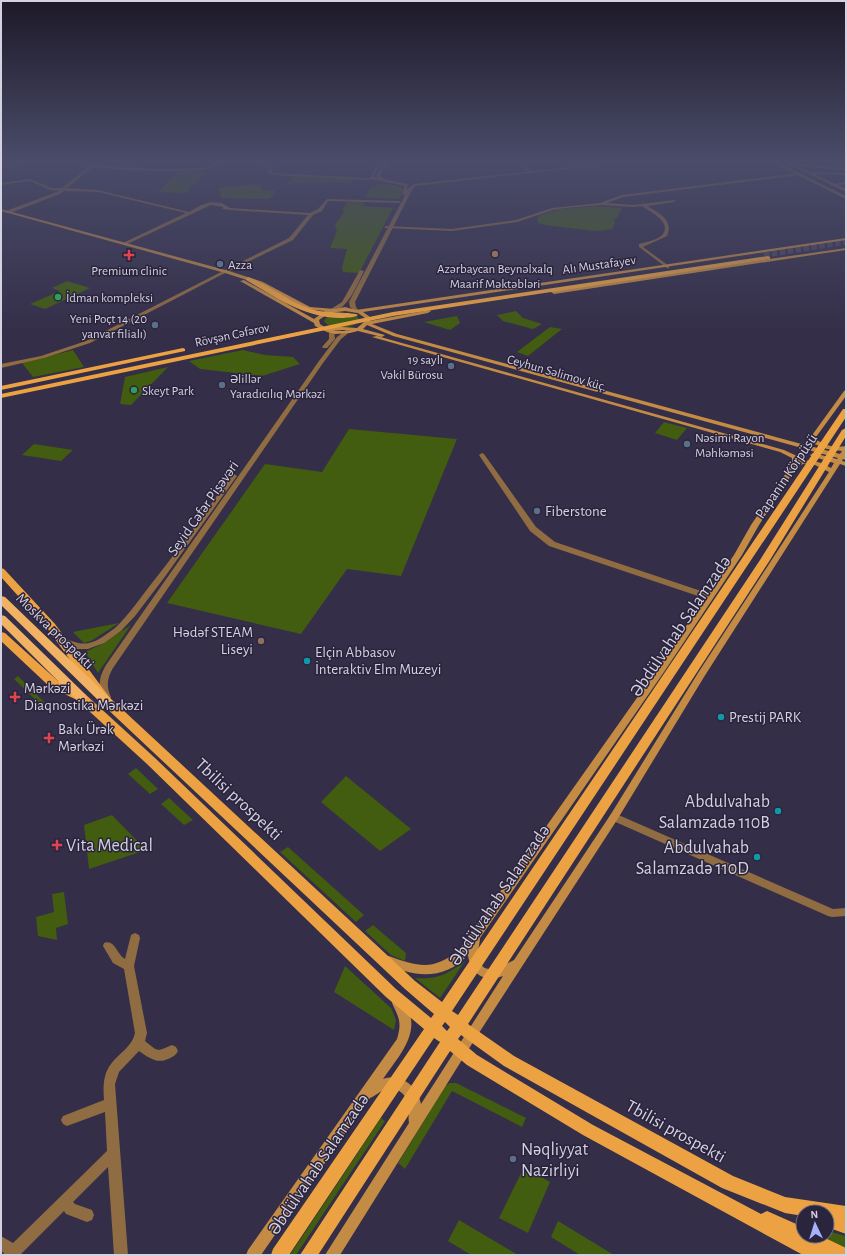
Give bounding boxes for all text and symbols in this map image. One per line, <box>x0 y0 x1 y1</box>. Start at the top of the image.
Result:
marker: Premium clinic <box>123 249 135 261</box>
marker: Azərbaycan Beynəlxalq Maarif Məktəbləri <box>490 249 500 259</box>
street label: Alı Mustafayev <box>562 254 637 277</box>
marker: Azza <box>215 259 225 269</box>
place label: Azza <box>228 259 252 272</box>
place label: Azərbaycan Beynəlxalq Maarif Məktəbləri <box>437 263 553 291</box>
place label: Premium clinic <box>91 265 167 278</box>
place label: İdman kompleksi <box>66 291 153 305</box>
marker: İdman kompleksi <box>53 292 63 302</box>
place label: Yeni Poçt 14 (20 yanvar filialı) <box>70 313 147 341</box>
marker: Yeni Poçt 14 (20 yanvar filialı) <box>150 320 160 330</box>
street label: Rövşən Cəfərov <box>194 321 271 350</box>
street label: Ceyhun Səlimov küç. <box>505 353 608 394</box>
place label: 19 saylı Vəkil Bürosu <box>380 354 443 382</box>
marker: 19 saylı Vəkil Bürosu <box>446 361 456 371</box>
place label: Əlillər Yaradıcılıq Mərkəzi <box>230 373 325 401</box>
marker: Əlillər Yaradıcılıq Mərkəzi <box>217 380 227 390</box>
marker: Skeyt Park <box>129 385 139 395</box>
place label: Skeyt Park <box>142 385 194 398</box>
street label: Papanin Körpüsü <box>753 431 820 521</box>
place label: Nəsimi Rayon Məhkəməsi <box>695 432 764 460</box>
marker: Nəsimi Rayon Məhkəməsi <box>682 439 692 449</box>
street label: Seyid Cəfər Pişəvəri <box>165 458 242 558</box>
place label: Fiberstone <box>545 504 607 519</box>
marker: Fiberstone <box>532 506 542 516</box>
street label: Əbdülvahab Salamzadə <box>627 553 735 700</box>
street label: Moskva prospekti <box>13 591 96 672</box>
place label: Hədəf STEAM Liseyi <box>173 625 253 657</box>
marker: Hədəf STEAM Liseyi <box>256 636 266 646</box>
place label: Elçin Abbasov İnteraktiv Elm Muzeyi <box>315 645 441 677</box>
marker: Elçin Abbasov İnteraktiv Elm Muzeyi <box>302 656 312 666</box>
place label: Mərkəzi Diaqnostika Mərkəzi <box>24 681 143 713</box>
marker: Mərkəzi Diaqnostika Mərkəzi <box>9 691 21 703</box>
place label: Prestij PARK <box>729 710 802 725</box>
marker: Prestij PARK <box>716 712 726 722</box>
place label: Bakı Ürək Mərkəzi <box>58 720 114 754</box>
marker: Bakı Ürək Mərkəzi <box>43 732 55 744</box>
street label: Tbilisi prospekti <box>192 755 285 844</box>
place label: Abdulvahab Salamzadə 110B <box>659 793 770 832</box>
marker: Abdulvahab Salamzadə 110B <box>773 806 783 816</box>
street label: Əbdülvahab Salamzadə <box>446 822 554 969</box>
place label: Vita Medical <box>66 837 153 855</box>
marker: Vita Medical <box>51 839 63 851</box>
place label: Abdulvahab Salamzadə 110D <box>636 839 749 878</box>
marker: Abdulvahab Salamzadə 110D <box>752 852 762 862</box>
street label: Əbdülvahab Salamzadə <box>265 1091 373 1238</box>
street label: Tbilisi prospekti <box>623 1097 728 1167</box>
place label: Nəqliyyat Nazirliyi <box>521 1141 589 1180</box>
marker: Nəqliyyat Nazirliyi <box>508 1154 518 1164</box>
north arrow <box>795 1204 835 1244</box>
text: N <box>810 1209 819 1220</box>

